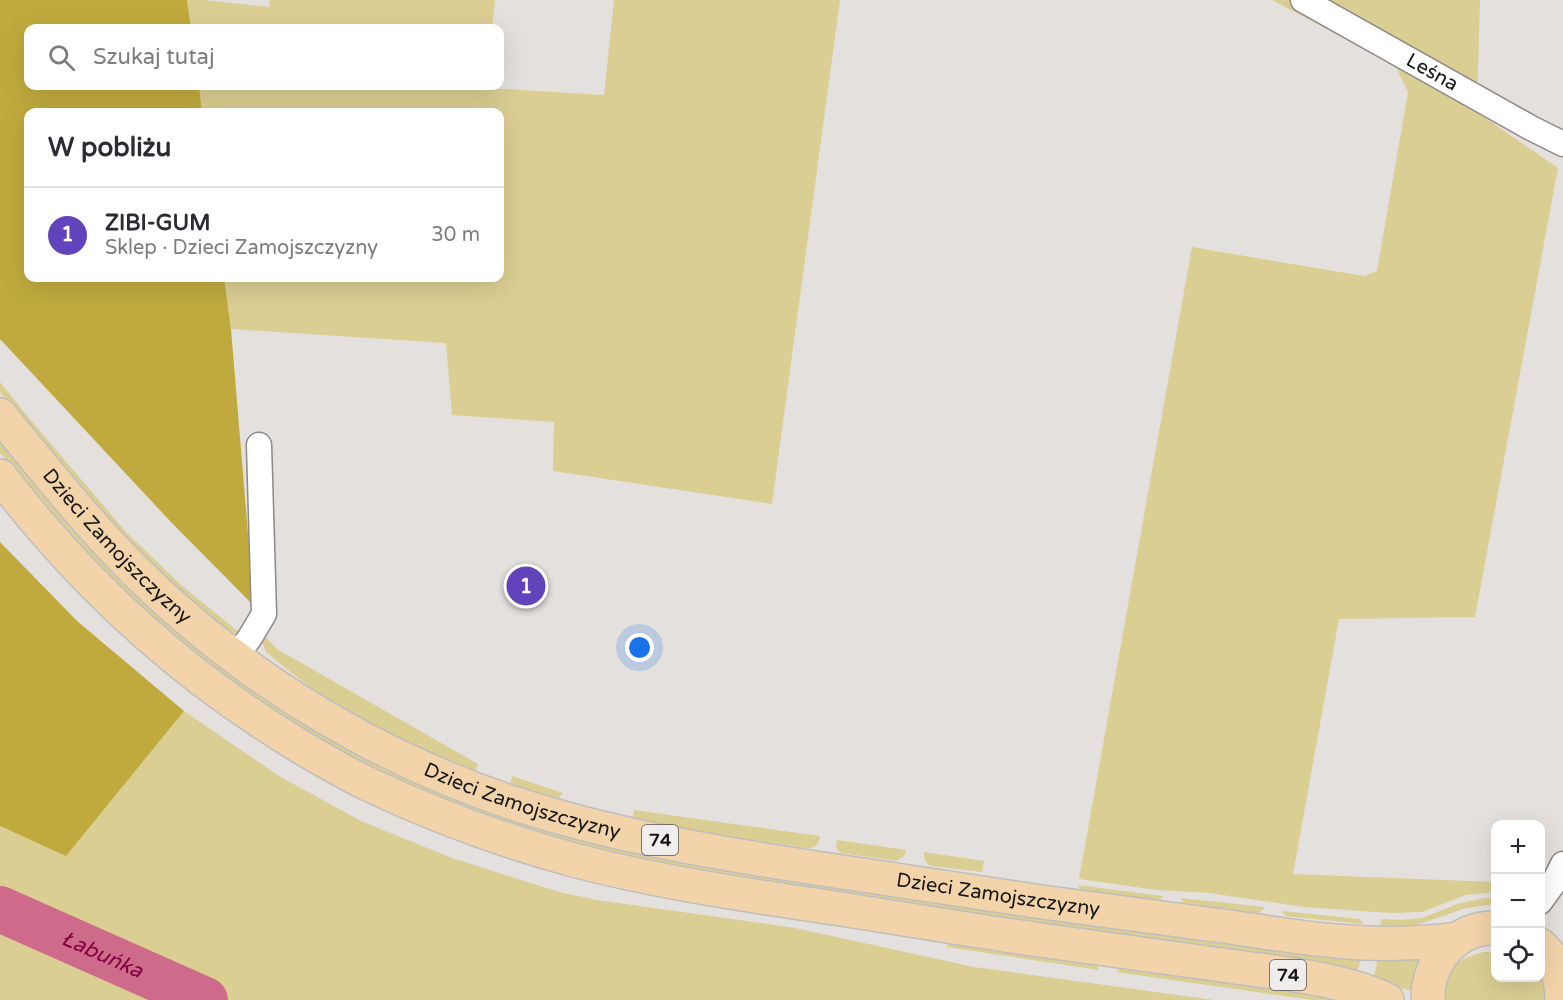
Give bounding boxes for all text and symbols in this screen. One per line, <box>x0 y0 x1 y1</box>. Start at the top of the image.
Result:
search box <box>24 24 504 90</box>
icon: search <box>45 41 78 74</box>
text: Szukaj tutaj <box>93 44 215 70</box>
street label: Leśna <box>1402 48 1462 97</box>
text: W pobliżu <box>48 132 171 163</box>
text: ZIBI-GUM <box>105 210 210 236</box>
text: 1 <box>61 223 74 247</box>
text: 30 m <box>431 223 480 247</box>
text: Sklep · Dzieci Zamojszczyzny <box>105 236 378 260</box>
street label: Dzieci Zamojszczyzny <box>37 464 196 629</box>
pin: 1 <box>506 564 546 608</box>
your location <box>625 633 654 662</box>
street label: Dzieci Zamojszczyzny <box>420 758 623 844</box>
map controls <box>1491 820 1545 982</box>
button: + <box>1491 820 1545 874</box>
road number: 74 <box>642 825 678 855</box>
street label: Dzieci Zamojszczyzny <box>895 868 1102 922</box>
button: − <box>1491 874 1545 928</box>
water label: Łabuńka <box>58 926 148 984</box>
button: locate <box>1491 928 1545 982</box>
road number: 74 <box>1270 960 1306 990</box>

